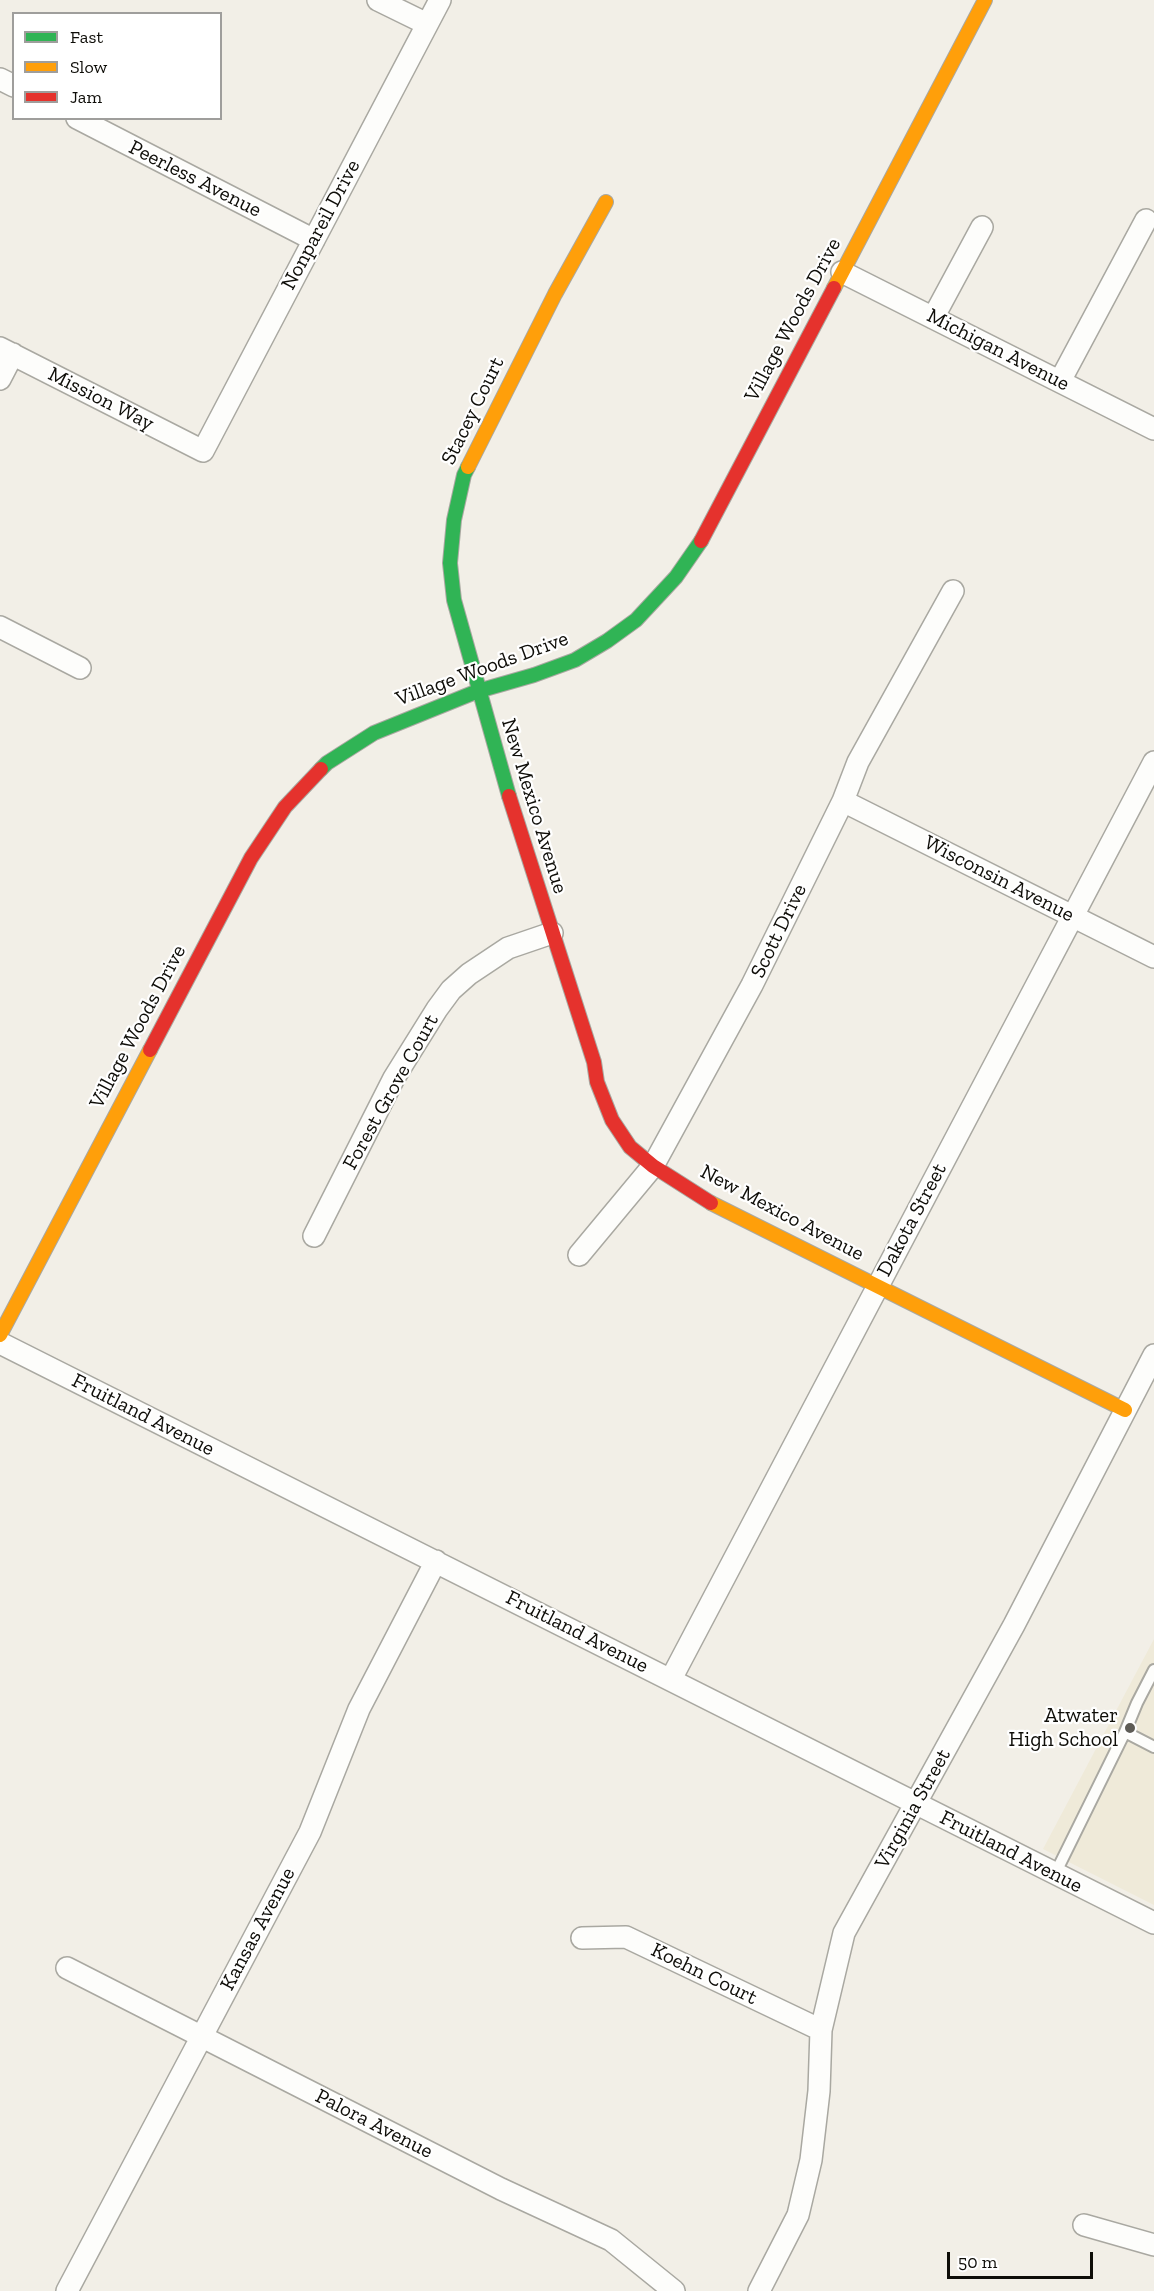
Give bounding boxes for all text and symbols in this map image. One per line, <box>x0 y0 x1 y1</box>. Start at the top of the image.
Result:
legend <box>12 12 222 120</box>
text: Fast <box>70 26 103 48</box>
text: Slow <box>70 56 107 78</box>
text: Jam <box>70 86 102 108</box>
street label: Peerless Avenue <box>125 135 265 223</box>
street label: Nonpareil Drive <box>276 156 366 294</box>
street label: Village Woods Drive <box>739 234 847 406</box>
street label: Michigan Avenue <box>922 303 1074 397</box>
street label: Stacey Court <box>436 353 510 469</box>
street label: Mission Way <box>44 362 158 436</box>
street label: Village Woods Drive <box>392 626 572 712</box>
street label: New Mexico Avenue <box>495 715 573 897</box>
street label: Wisconsin Avenue <box>920 830 1078 928</box>
street label: Scott Drive <box>745 880 813 982</box>
street label: Village Woods Drive <box>84 941 192 1113</box>
street label: Forest Grove Court <box>338 1010 444 1174</box>
street label: New Mexico Avenue <box>696 1159 868 1267</box>
street label: Dakota Street <box>872 1159 952 1281</box>
street label: Fruitland Avenue <box>68 1368 218 1462</box>
street label: Fruitland Avenue <box>502 1585 652 1679</box>
place label: Atwater High School <box>1008 1703 1118 1753</box>
marker: Atwater High School <box>1123 1721 1137 1735</box>
street label: Virginia Street <box>870 1745 956 1873</box>
street label: Fruitland Avenue <box>936 1805 1086 1899</box>
street label: Kansas Avenue <box>215 1863 301 1995</box>
street label: Koehn Court <box>647 1937 761 2011</box>
street label: Palora Avenue <box>311 2084 437 2164</box>
scale bar <box>950 2240 1096 2278</box>
text: 50 m <box>958 2251 997 2273</box>

